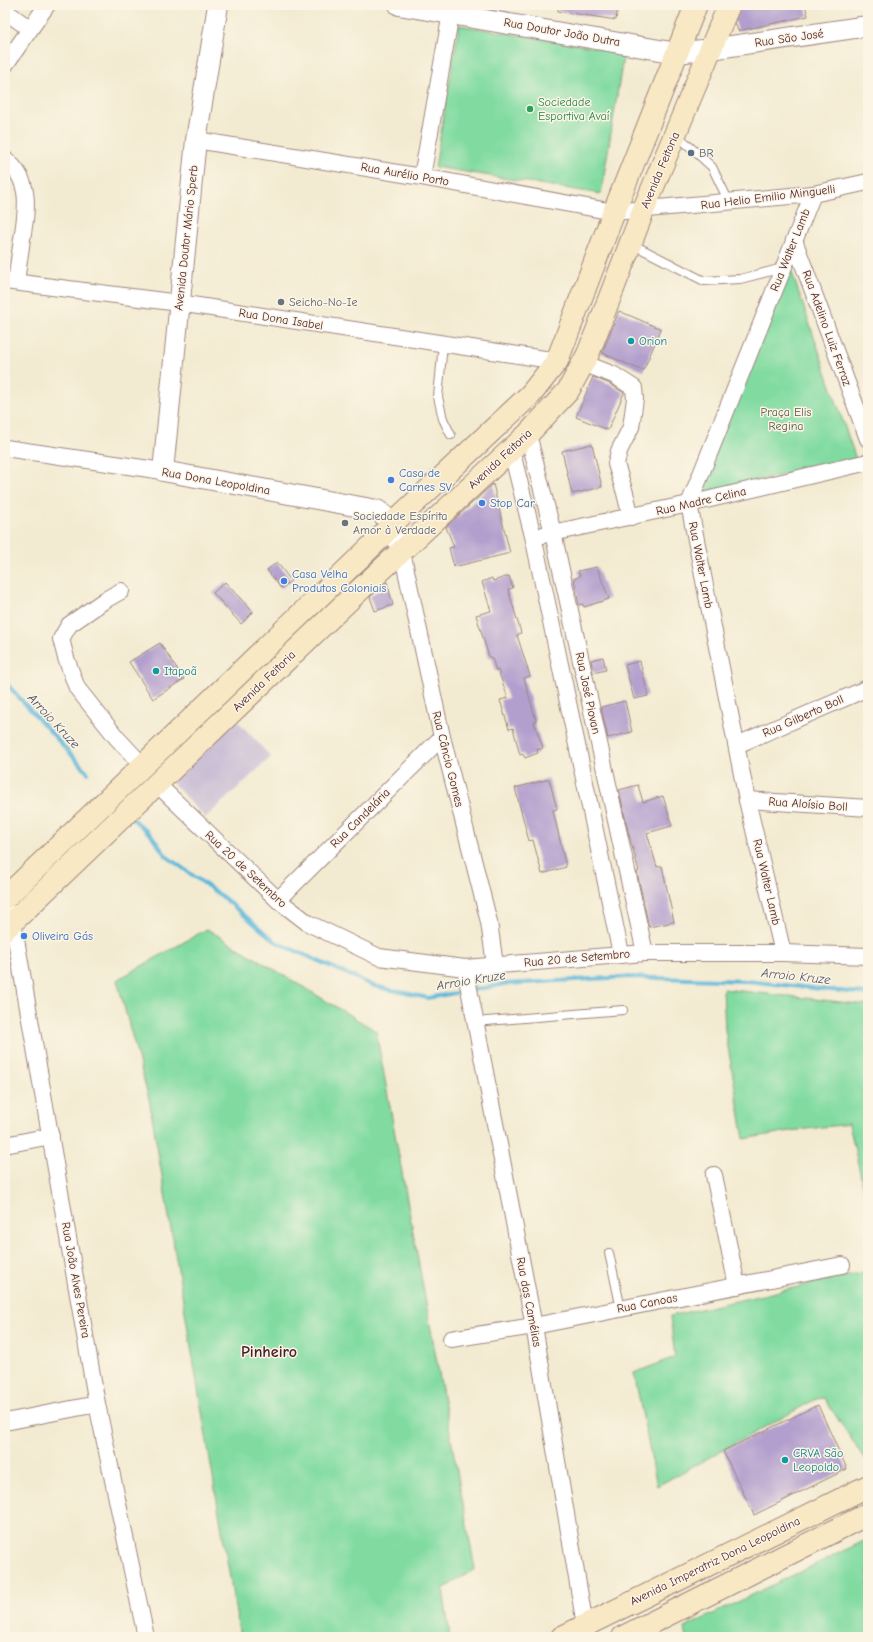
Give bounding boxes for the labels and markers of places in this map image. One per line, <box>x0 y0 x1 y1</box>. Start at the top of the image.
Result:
place label: Sociedade Esportiva Avaí <box>538 95 610 123</box>
marker: Sociedade Esportiva Avaí <box>525 104 535 114</box>
place label: BR <box>699 146 714 160</box>
marker: BR <box>686 148 696 158</box>
place label: Seicho-No-Ie <box>289 295 358 309</box>
marker: Seicho-No-Ie <box>276 297 286 307</box>
place label: Orion <box>639 334 667 348</box>
marker: Orion <box>626 336 636 346</box>
place label: Casa de Carnes SV <box>399 466 453 494</box>
marker: Casa de Carnes SV <box>386 475 396 485</box>
place label: Stop Car <box>490 496 535 510</box>
marker: Stop Car <box>477 498 487 508</box>
place label: Sociedade Espírita Amor à Verdade <box>353 509 448 537</box>
marker: Sociedade Espírita Amor à Verdade <box>340 518 350 528</box>
place label: Casa Velha Produtos Coloniais <box>292 567 386 595</box>
marker: Casa Velha Produtos Coloniais <box>279 576 289 586</box>
place label: Itapoã <box>164 664 197 678</box>
marker: Itapoã <box>151 666 161 676</box>
place label: Oliveira Gás <box>32 929 93 943</box>
marker: Oliveira Gás <box>19 931 29 941</box>
place label: CRVA São Leopoldo <box>793 1446 843 1474</box>
marker: CRVA São Leopoldo <box>780 1455 790 1465</box>

